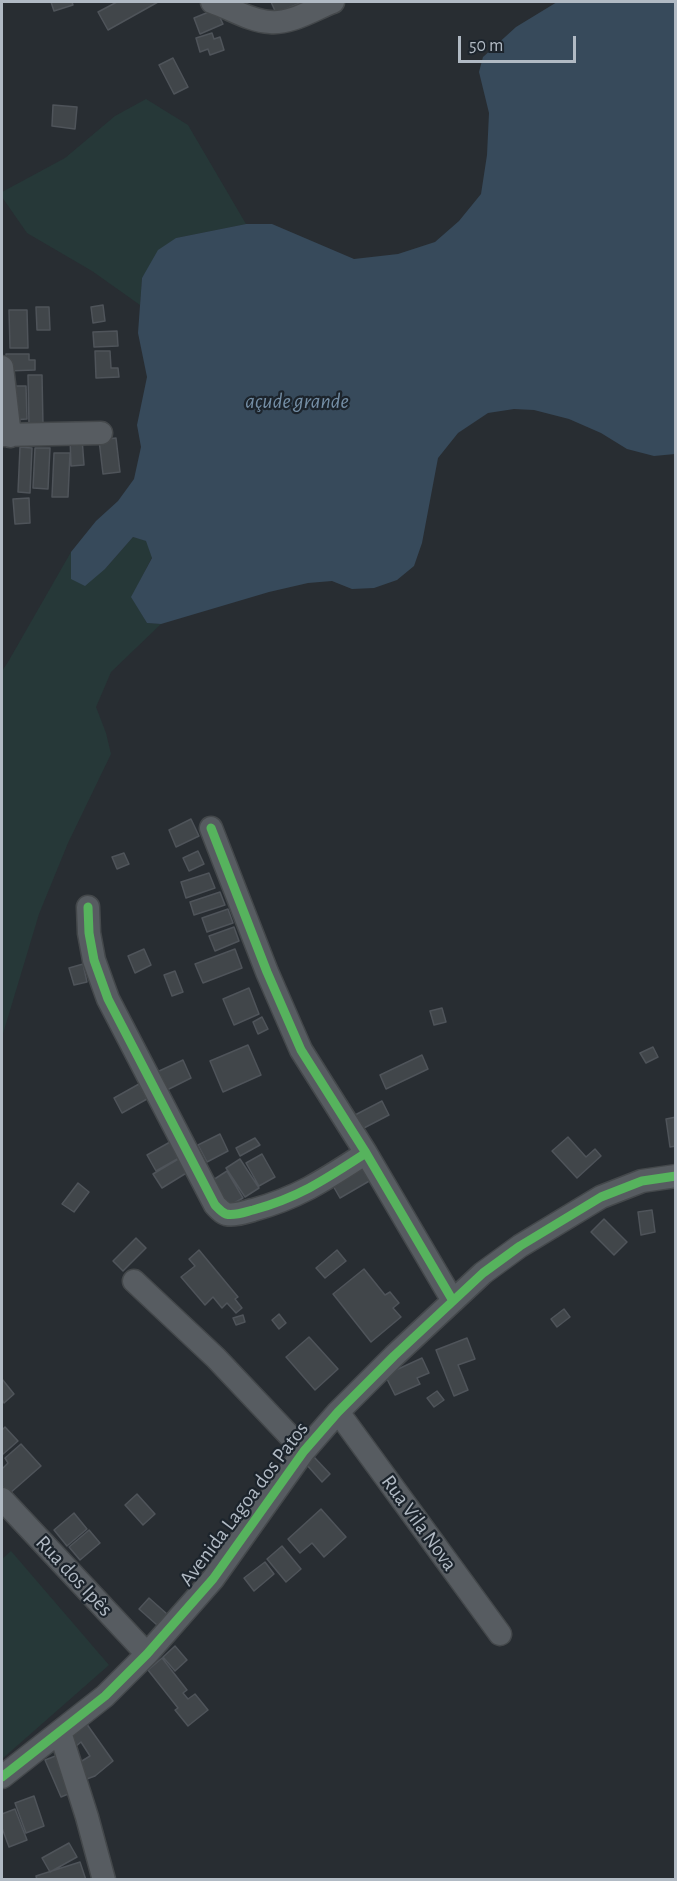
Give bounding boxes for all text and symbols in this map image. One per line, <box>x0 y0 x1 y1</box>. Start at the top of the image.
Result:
scale bar <box>461 24 580 62</box>
text: 50 m <box>469 37 503 55</box>
water label: açude grande <box>245 388 349 414</box>
street label: Avenida Lagoa dos Patos <box>174 1417 314 1591</box>
street label: Rua Vila Nova <box>376 1470 462 1576</box>
street label: Rua dos Ipês <box>30 1530 118 1622</box>

